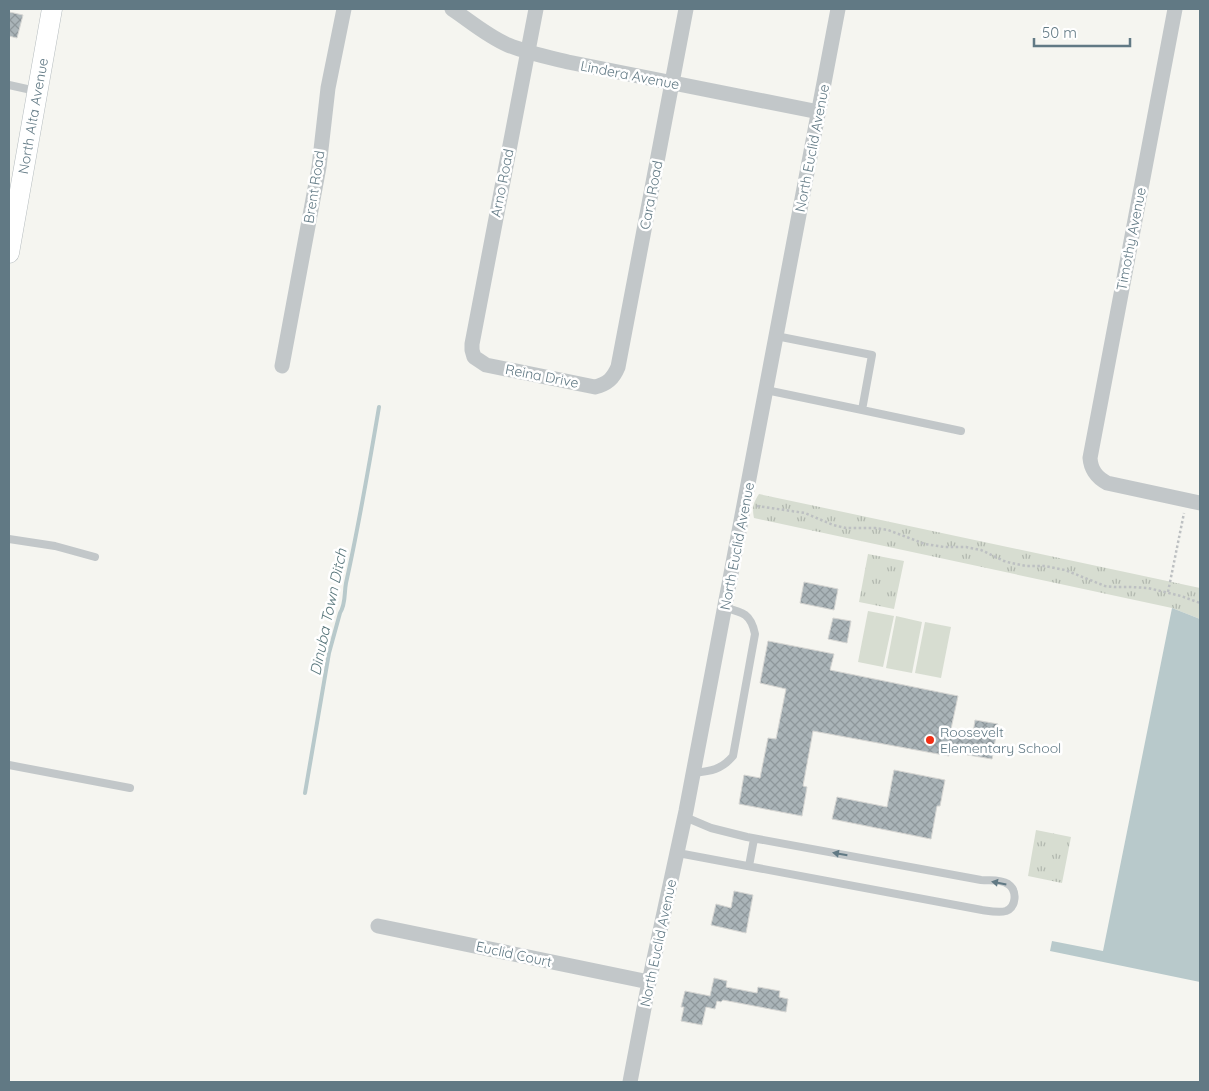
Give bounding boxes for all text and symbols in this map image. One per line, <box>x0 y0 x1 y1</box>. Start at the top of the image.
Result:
scale bar <box>1034 15 1130 47</box>
text: 50 m <box>1042 23 1077 42</box>
street label: North Alta Avenue <box>14 56 52 176</box>
street label: Lindera Avenue <box>579 57 681 93</box>
street label: North Euclid Avenue <box>791 82 833 214</box>
street label: Arno Road <box>487 147 517 219</box>
street label: Brent Road <box>299 149 329 225</box>
street label: Cara Road <box>635 159 667 231</box>
street label: Timothy Avenue <box>1112 186 1150 292</box>
street label: Reina Drive <box>504 360 580 392</box>
street label: North Euclid Avenue <box>716 480 758 612</box>
water label: Dinuba Town Ditch <box>305 546 351 677</box>
place label: Roosevelt Elementary School <box>940 723 1061 757</box>
marker: Roosevelt Elementary School <box>924 734 936 746</box>
one-way arrow <box>831 850 847 858</box>
street label: North Euclid Avenue <box>636 877 680 1008</box>
one-way arrow <box>991 878 1007 886</box>
street label: Euclid Court <box>474 937 554 971</box>

